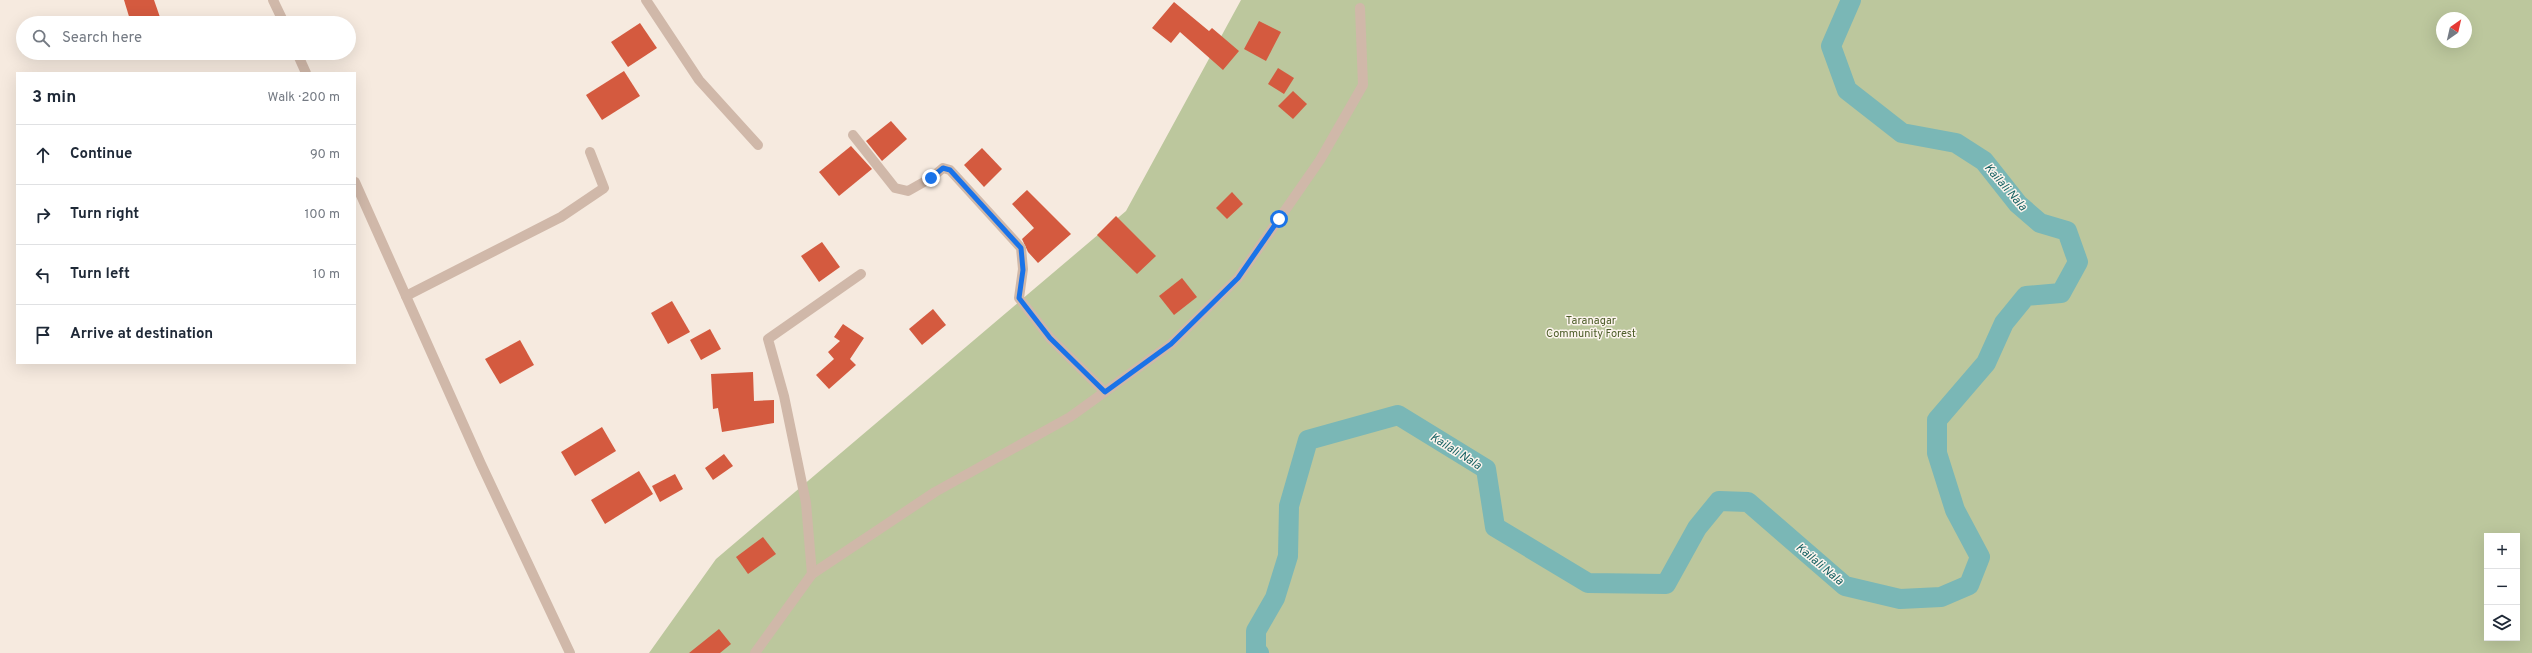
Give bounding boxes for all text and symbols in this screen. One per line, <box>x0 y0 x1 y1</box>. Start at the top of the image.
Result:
north arrow <box>2436 12 2472 48</box>
search box <box>16 16 356 60</box>
icon: search <box>30 27 52 49</box>
text: Search here <box>62 29 142 48</box>
text: 3 min <box>32 87 76 109</box>
text: Walk · 200 m <box>268 90 340 106</box>
icon: ahead <box>32 144 54 166</box>
text: Continue <box>70 145 132 164</box>
text: 90 m <box>310 147 340 163</box>
water label: Kailali Nala <box>1980 161 2031 215</box>
route end <box>922 169 940 187</box>
icon: right <box>32 204 54 226</box>
text: Turn right <box>70 205 139 224</box>
text: 100 m <box>304 207 340 223</box>
route start <box>1270 210 1288 228</box>
icon: left <box>32 264 54 286</box>
text: Turn left <box>70 265 130 284</box>
text: 10 m <box>313 267 340 283</box>
park label: Taranagar Community Forest <box>1546 314 1636 341</box>
icon: arrive <box>32 324 54 346</box>
text: Arrive at destination <box>70 325 213 344</box>
water label: Kailali Nala <box>1427 430 1485 474</box>
map controls <box>2484 533 2520 641</box>
button: + <box>2484 533 2520 569</box>
water label: Kailali Nala <box>1792 540 1847 590</box>
button: − <box>2484 569 2520 605</box>
button: layers <box>2484 605 2520 641</box>

